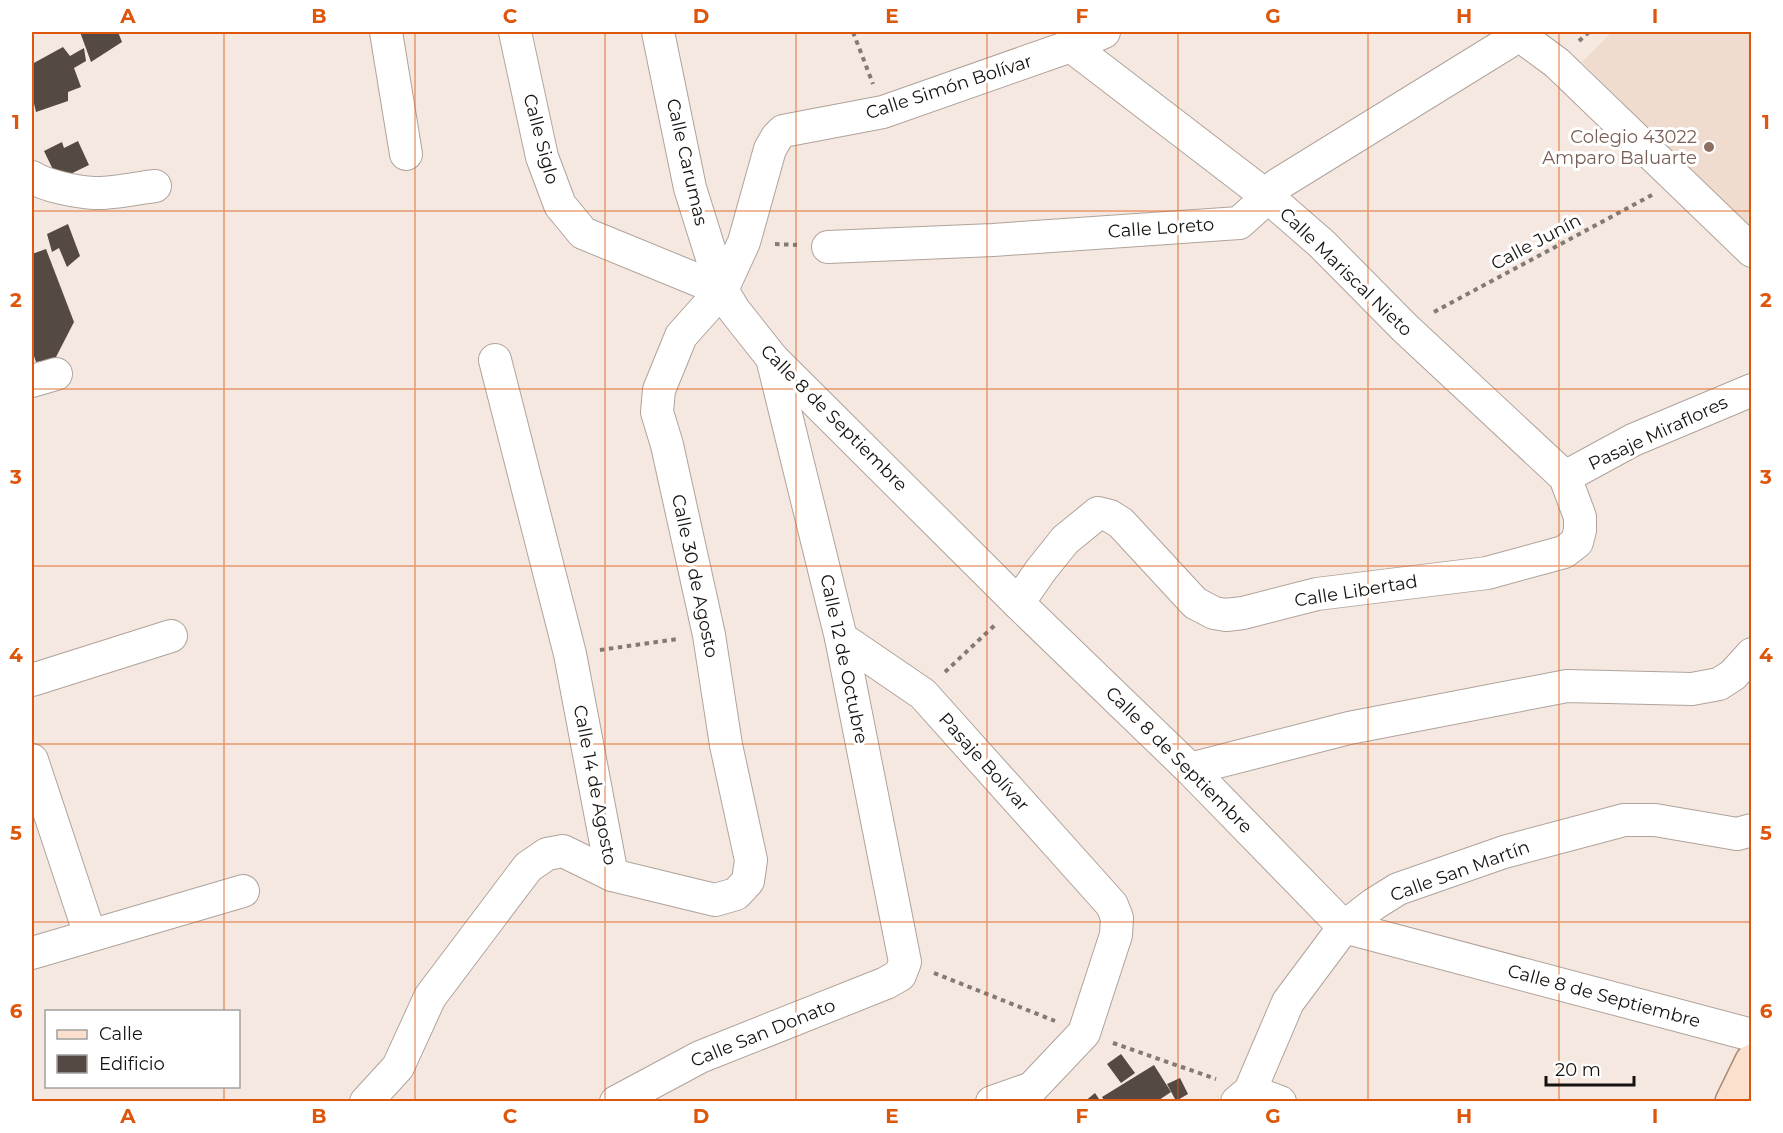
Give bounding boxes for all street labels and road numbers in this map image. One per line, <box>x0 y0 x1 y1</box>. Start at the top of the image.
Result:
street label: Calle Simón Bolívar <box>863 50 1035 124</box>
street label: Calle Siglo <box>518 91 564 187</box>
street label: Calle Carumas <box>662 96 712 228</box>
street label: Calle Mariscal Nieto <box>1275 203 1417 341</box>
street label: Calle Junín <box>1487 209 1585 275</box>
street label: Calle Loreto <box>1107 213 1215 243</box>
street label: Calle 8 de Septiembre <box>756 340 912 496</box>
street label: Pasaje Miraflores <box>1585 391 1731 475</box>
street label: Calle 30 de Agosto <box>667 492 723 660</box>
street label: Calle Libertad <box>1293 570 1419 612</box>
street label: Calle 12 de Octubre <box>815 572 873 746</box>
street label: Calle 8 de Septiembre <box>1101 682 1257 838</box>
street label: Calle 14 de Agosto <box>569 703 621 867</box>
street label: Pasaje Bolívar <box>934 708 1034 816</box>
street label: Calle San Martín <box>1387 836 1533 906</box>
street label: Calle 8 de Septiembre <box>1505 960 1703 1032</box>
street label: Calle San Donato <box>687 994 839 1072</box>

